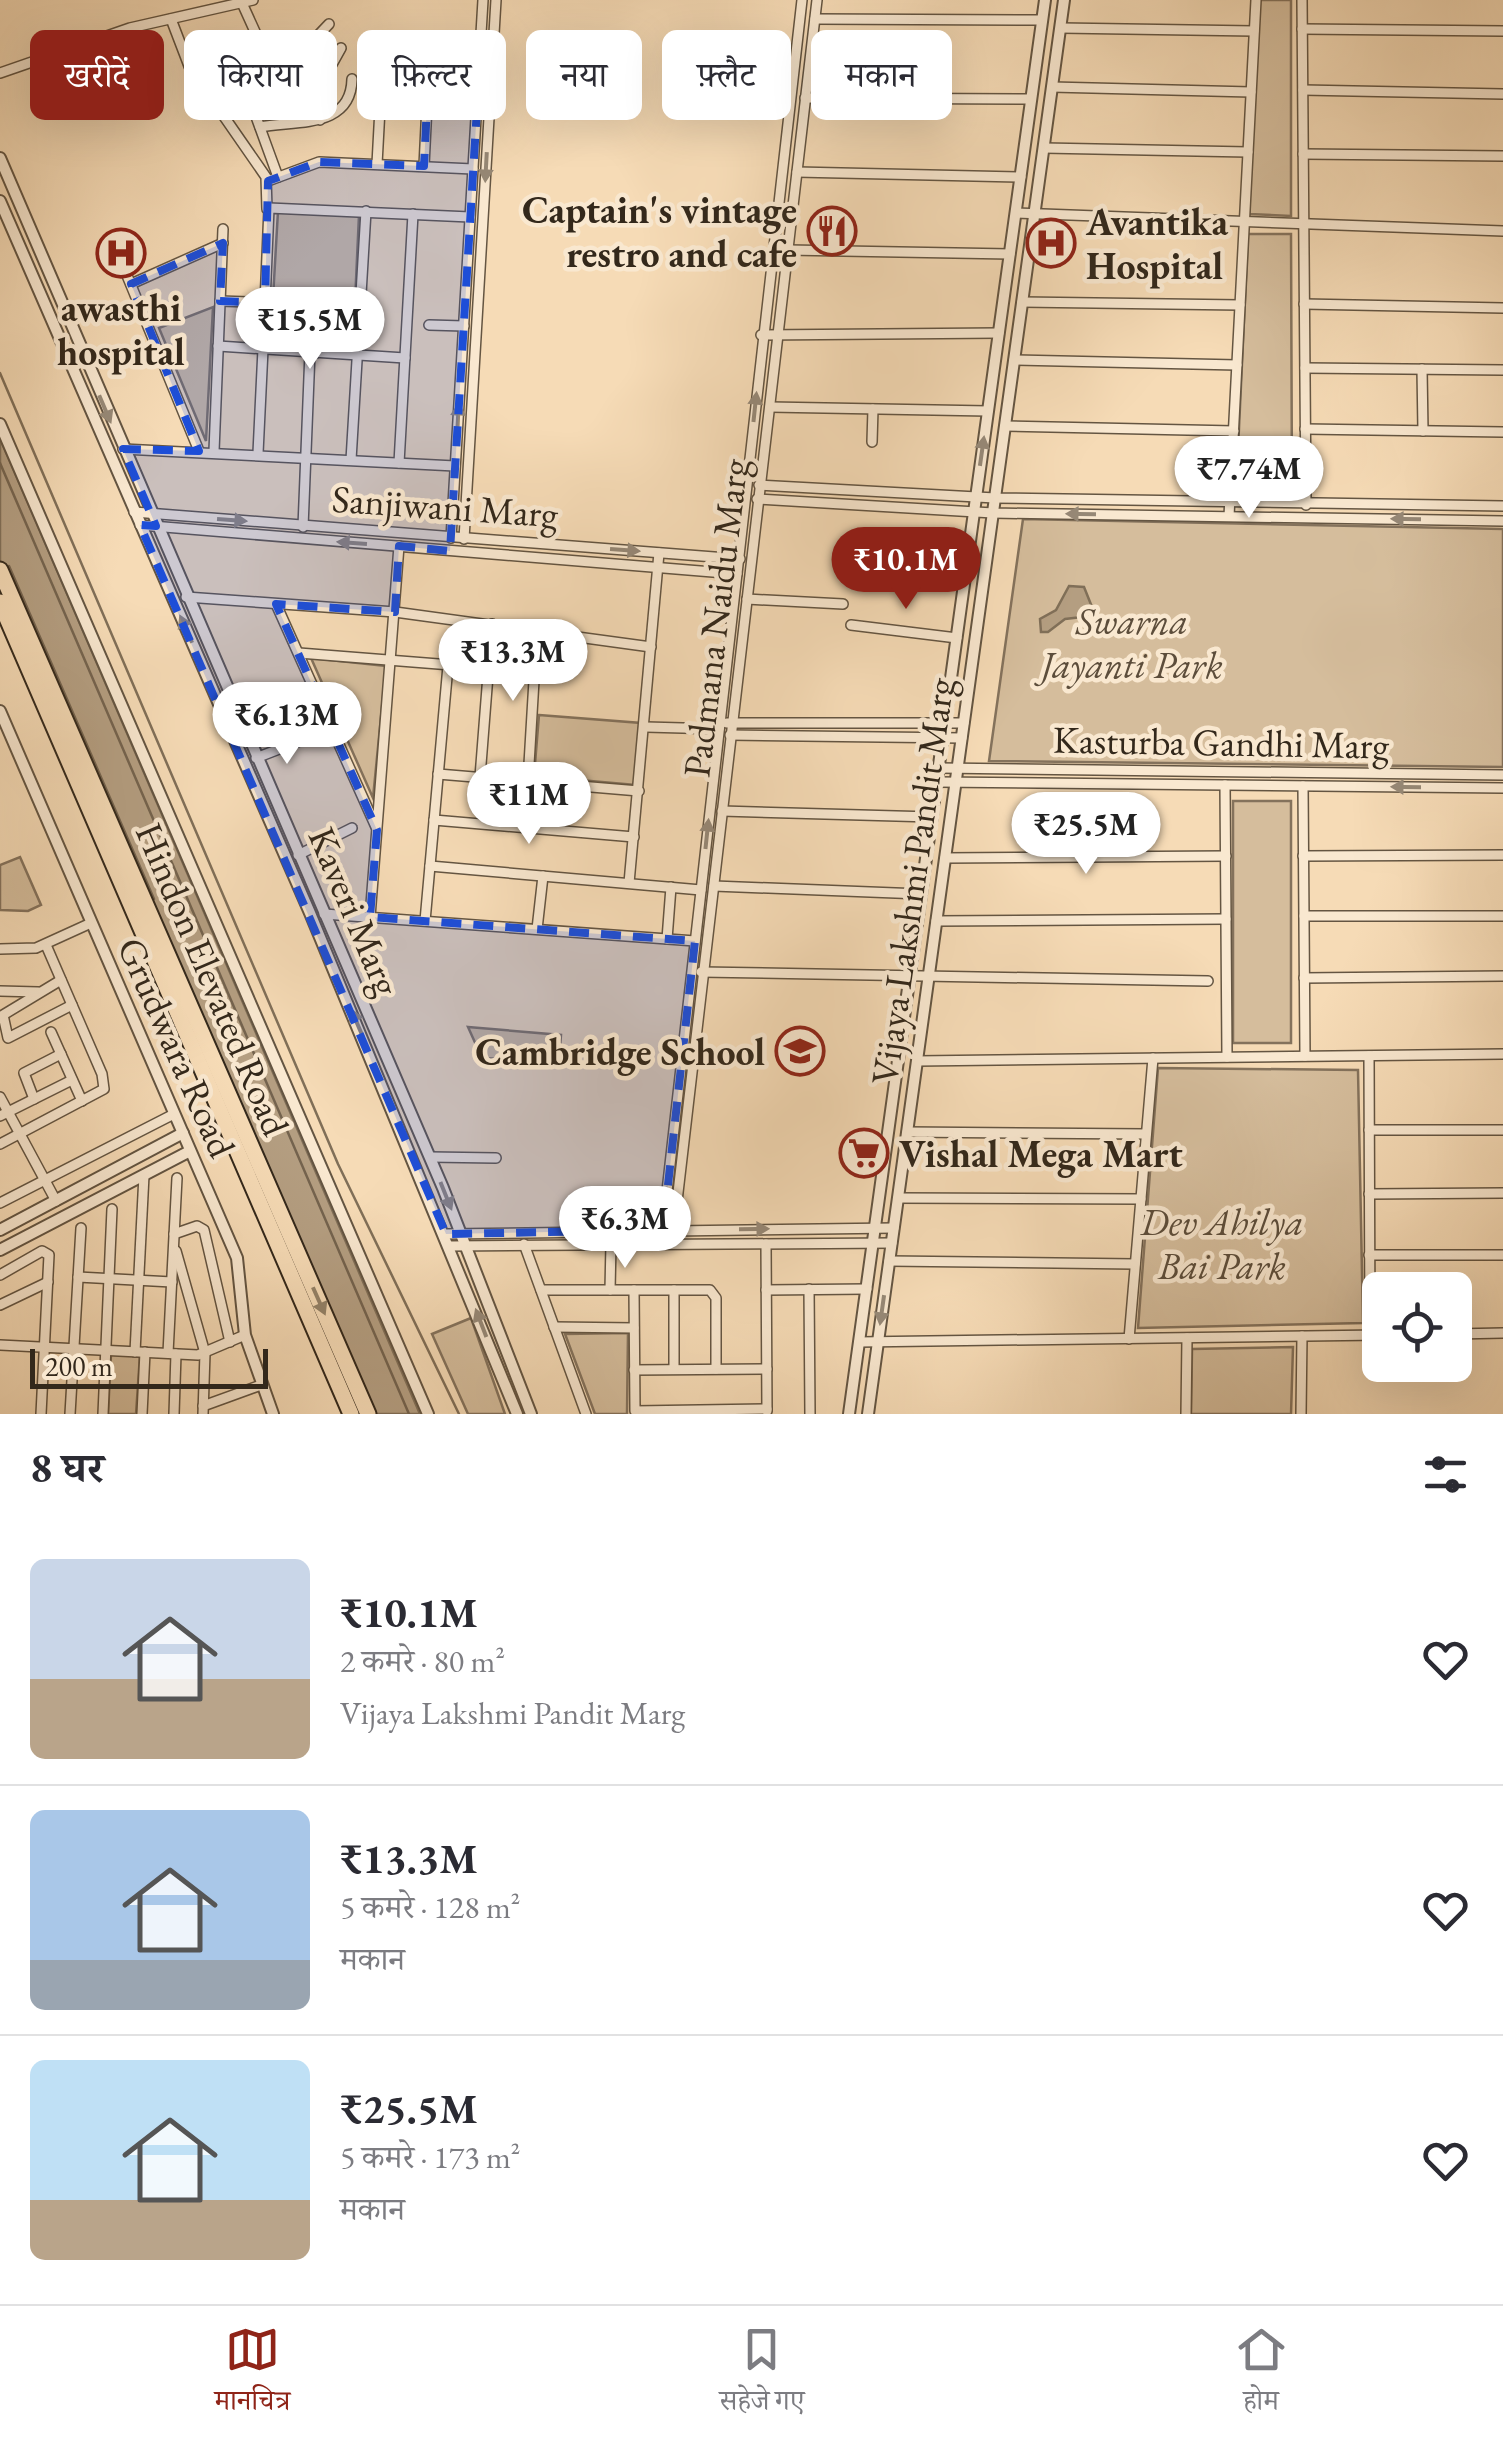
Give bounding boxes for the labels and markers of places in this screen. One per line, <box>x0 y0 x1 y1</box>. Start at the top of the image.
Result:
place label: Captain's vintage restro and cafe <box>522 185 797 278</box>
place label: Avantika Hospital <box>1085 197 1229 290</box>
restaurant icon: Captain's vintage restro and cafe <box>806 205 858 257</box>
hospital icon: Avantika Hospital <box>1025 217 1077 269</box>
hospital icon: awasthi hospital <box>95 227 147 279</box>
place label: awasthi hospital <box>57 283 185 376</box>
pin: ₹15.5M <box>229 287 391 372</box>
pin: ₹7.74M <box>1168 436 1330 521</box>
pin: ₹10.1M <box>825 527 987 612</box>
pin: ₹13.3M <box>432 619 594 704</box>
pin: ₹6.13M <box>206 682 368 767</box>
pin: ₹11M <box>470 762 588 847</box>
pin: ₹25.5M <box>1005 792 1167 877</box>
school or university icon: Cambridge School <box>774 1025 826 1077</box>
place label: Cambridge School <box>475 1027 765 1076</box>
supermarket icon: Vishal Mega Mart <box>838 1127 890 1179</box>
place label: Vishal Mega Mart <box>899 1129 1183 1178</box>
pin: ₹6.3M <box>555 1186 695 1271</box>

